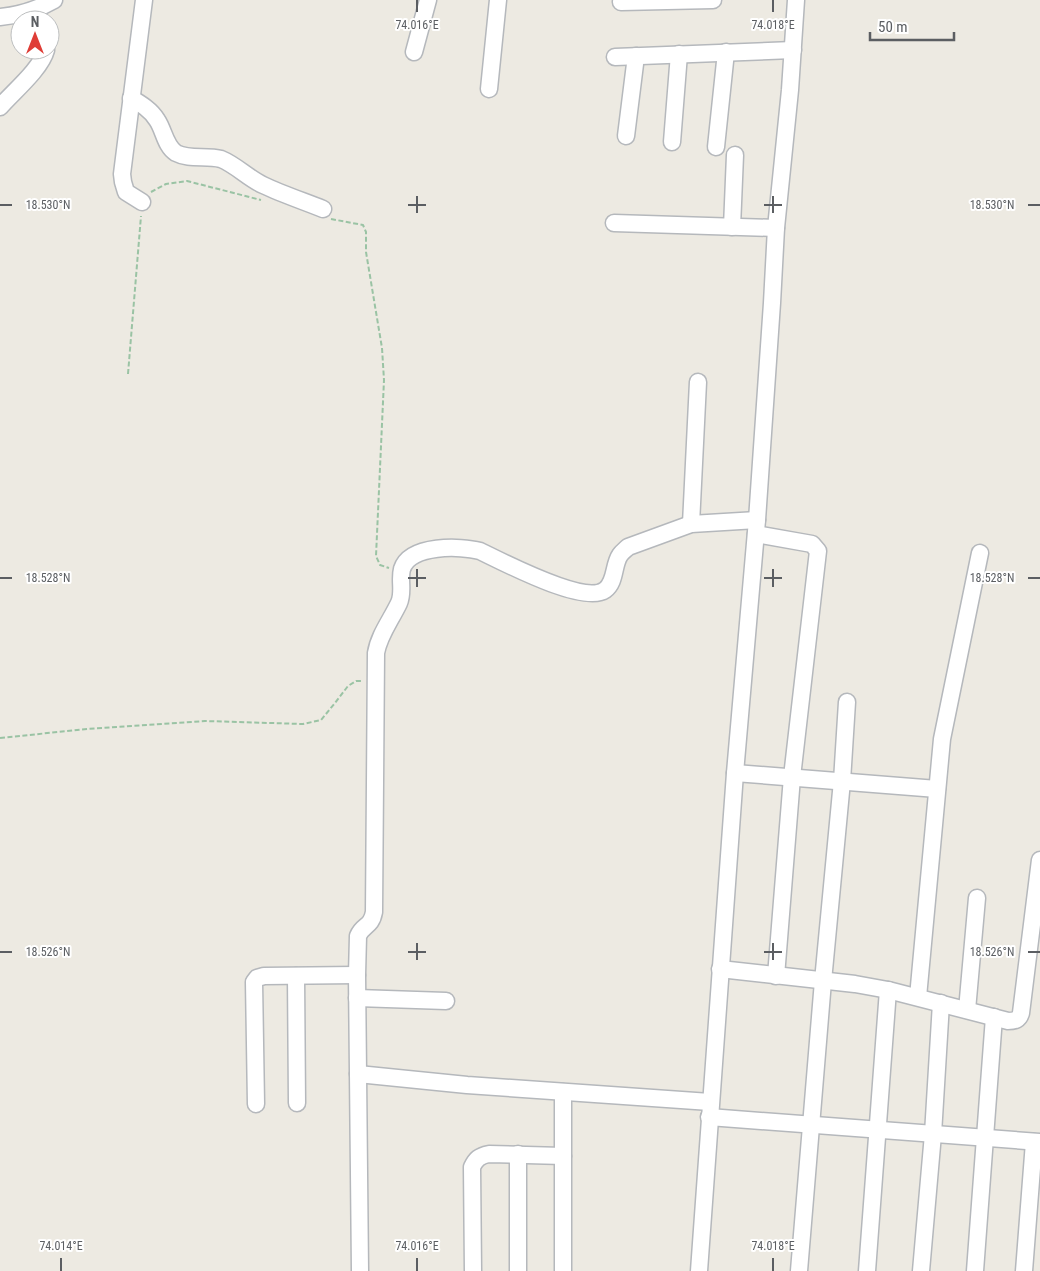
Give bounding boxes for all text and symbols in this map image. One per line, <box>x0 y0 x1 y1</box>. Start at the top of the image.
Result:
north arrow <box>10 10 60 60</box>
scale bar <box>870 10 954 42</box>
text: N <box>31 14 39 30</box>
text: 74.016°E <box>395 18 439 32</box>
text: 74.018°E <box>751 18 795 32</box>
text: 50 m <box>878 18 908 36</box>
text: 18.530°N <box>26 198 70 212</box>
text: 18.530°N <box>970 198 1014 212</box>
text: 18.528°N <box>26 571 70 585</box>
text: 18.528°N <box>970 571 1014 585</box>
text: 18.526°N <box>26 945 70 959</box>
text: 18.526°N <box>970 945 1014 959</box>
text: 74.014°E <box>39 1239 83 1253</box>
text: 74.016°E <box>395 1239 439 1253</box>
text: 74.018°E <box>751 1239 795 1253</box>

